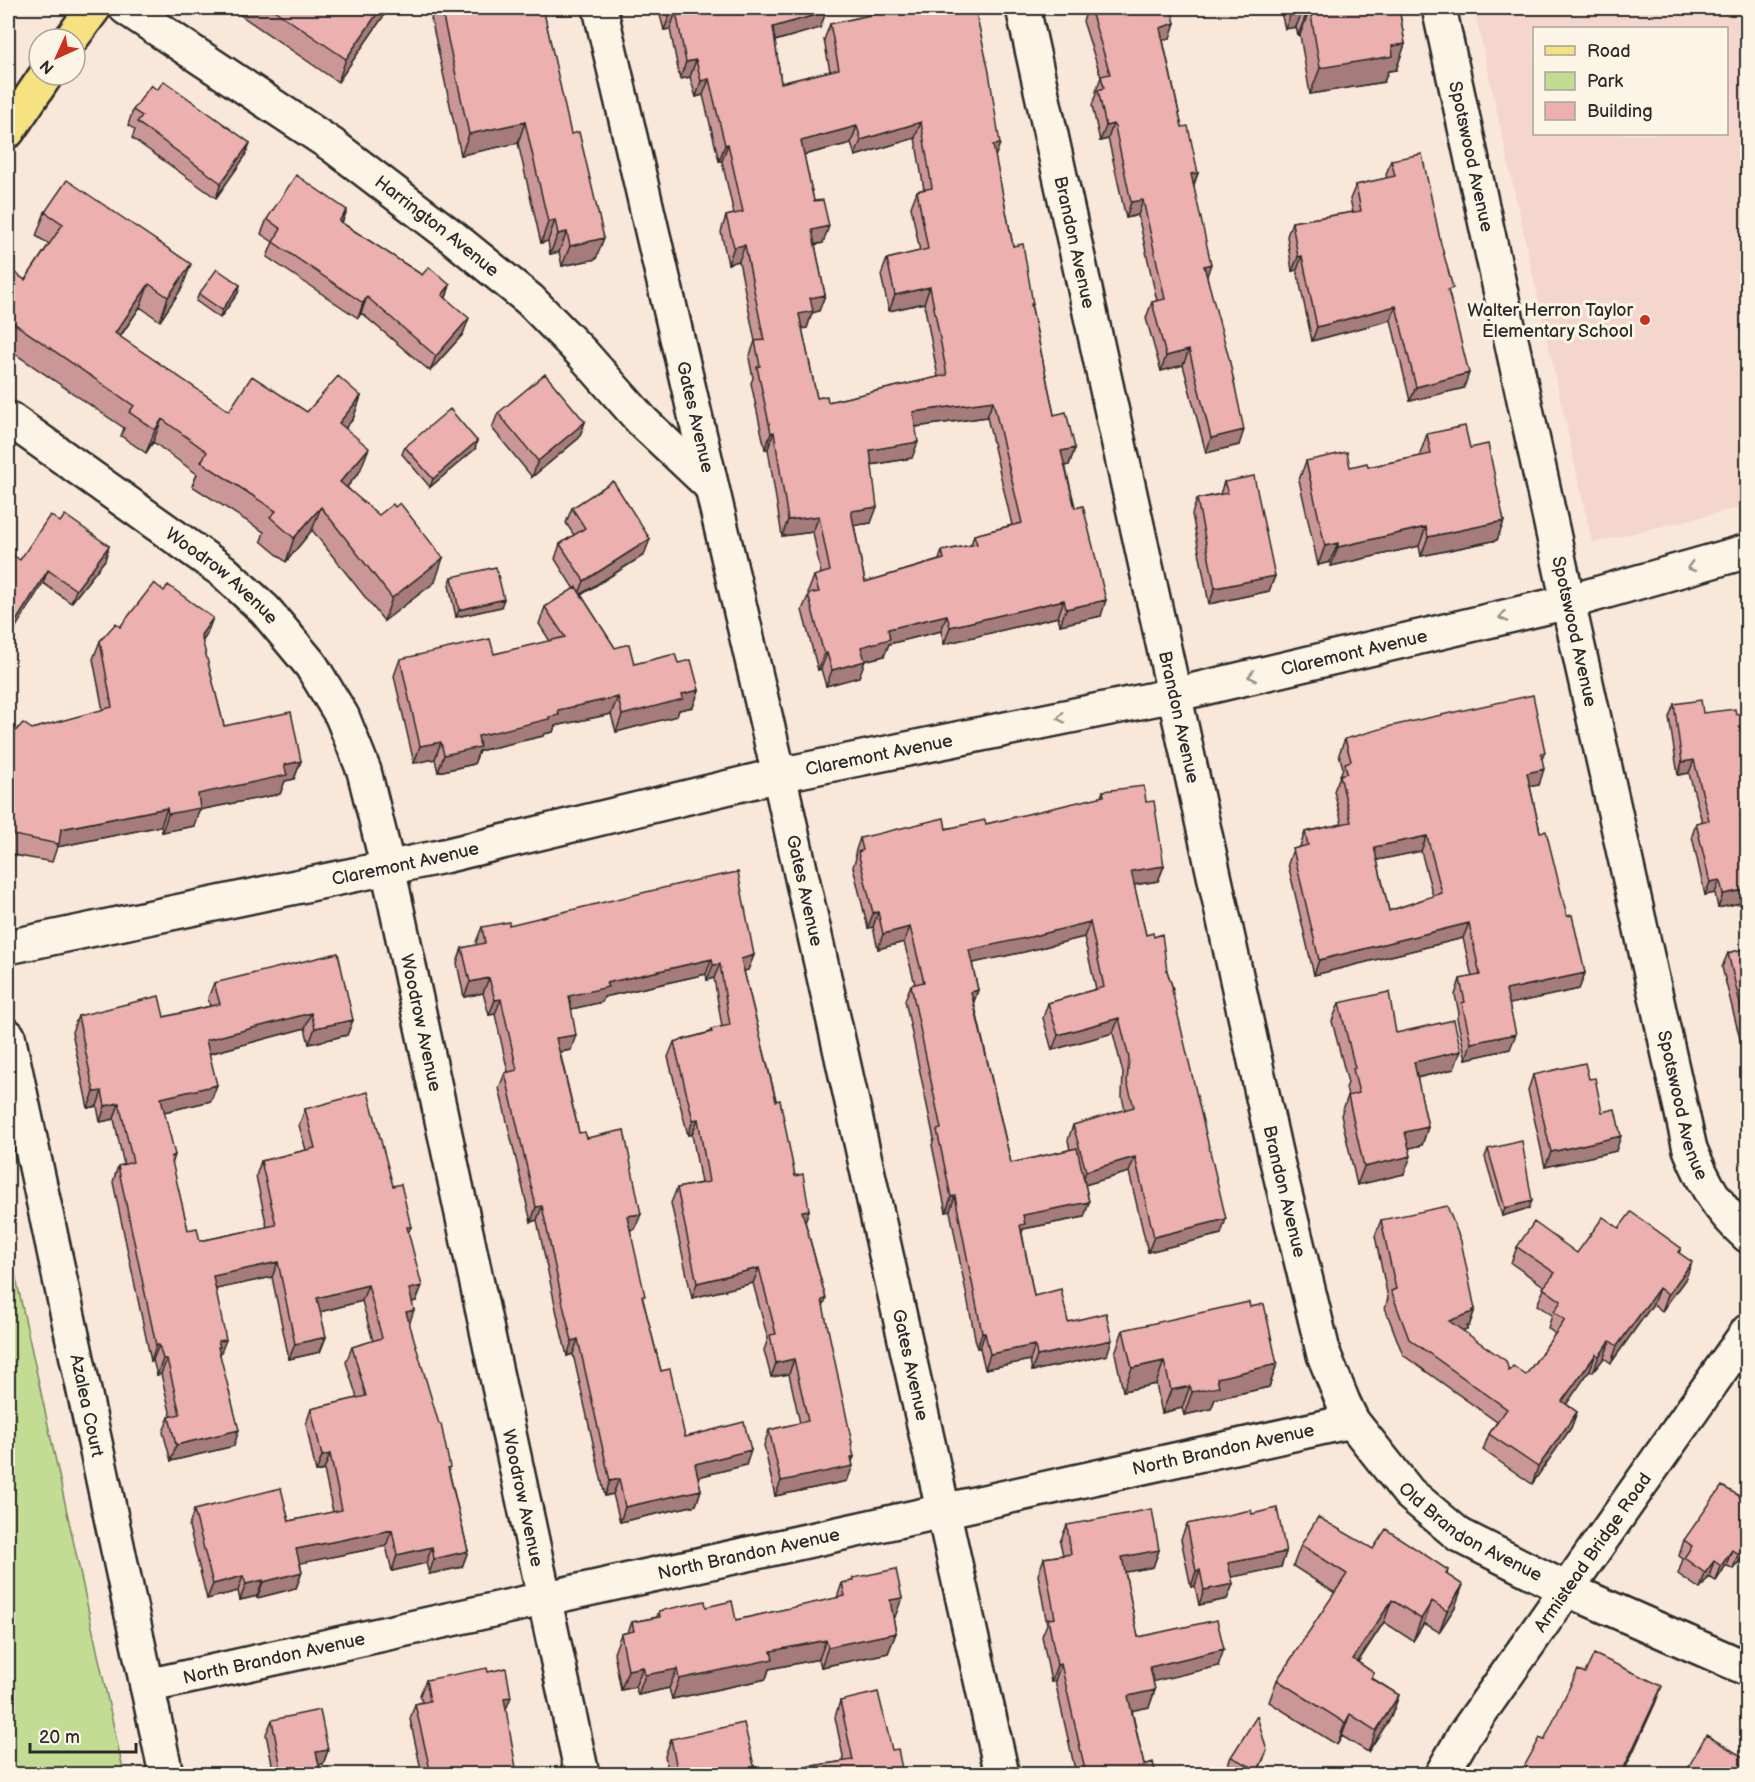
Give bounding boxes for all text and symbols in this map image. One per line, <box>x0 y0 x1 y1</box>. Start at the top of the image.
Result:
north arrow <box>27 27 87 87</box>
legend <box>1533 27 1728 135</box>
text: Road <box>1587 41 1631 62</box>
text: N <box>36 56 58 78</box>
text: Park <box>1587 71 1623 92</box>
street label: Spotswood Avenue <box>1444 79 1497 234</box>
text: Building <box>1587 101 1653 122</box>
street label: Harrington Avenue <box>370 171 503 282</box>
street label: Brandon Avenue <box>1049 174 1099 311</box>
place label: Walter Herron Taylor Elementary School <box>1467 300 1633 342</box>
marker: Walter Herron Taylor Elementary School <box>1638 313 1652 327</box>
street label: Gates Avenue <box>672 359 718 475</box>
street label: Woodrow Avenue <box>161 524 282 629</box>
street label: Spotswood Avenue <box>1547 554 1601 709</box>
one-way arrow <box>1686 560 1697 572</box>
one-way arrow <box>1498 610 1508 623</box>
street label: Claremont Avenue <box>1279 625 1430 680</box>
street label: Brandon Avenue <box>1154 649 1204 786</box>
one-way arrow <box>1247 669 1257 682</box>
one-way arrow <box>1057 710 1067 723</box>
street label: Claremont Avenue <box>803 730 955 780</box>
street label: Gates Avenue <box>782 833 827 949</box>
street label: Claremont Avenue <box>330 838 481 890</box>
street label: Woodrow Avenue <box>396 952 446 1094</box>
street label: Spotswood Avenue <box>1653 1029 1712 1184</box>
street label: Brandon Avenue <box>1258 1124 1310 1260</box>
street label: Gates Avenue <box>888 1307 933 1423</box>
street label: Azalea Court <box>65 1352 108 1459</box>
street label: North Brandon Avenue <box>1130 1420 1317 1480</box>
street label: Woodrow Avenue <box>497 1428 547 1569</box>
street label: Armistead Bridge Road <box>1530 1469 1656 1636</box>
street label: Old Brandon Avenue <box>1394 1478 1546 1586</box>
street label: North Brandon Avenue <box>656 1524 842 1584</box>
street label: North Brandon Avenue <box>181 1628 367 1689</box>
scale bar <box>30 1716 136 1754</box>
text: 20 m <box>39 1727 80 1748</box>

